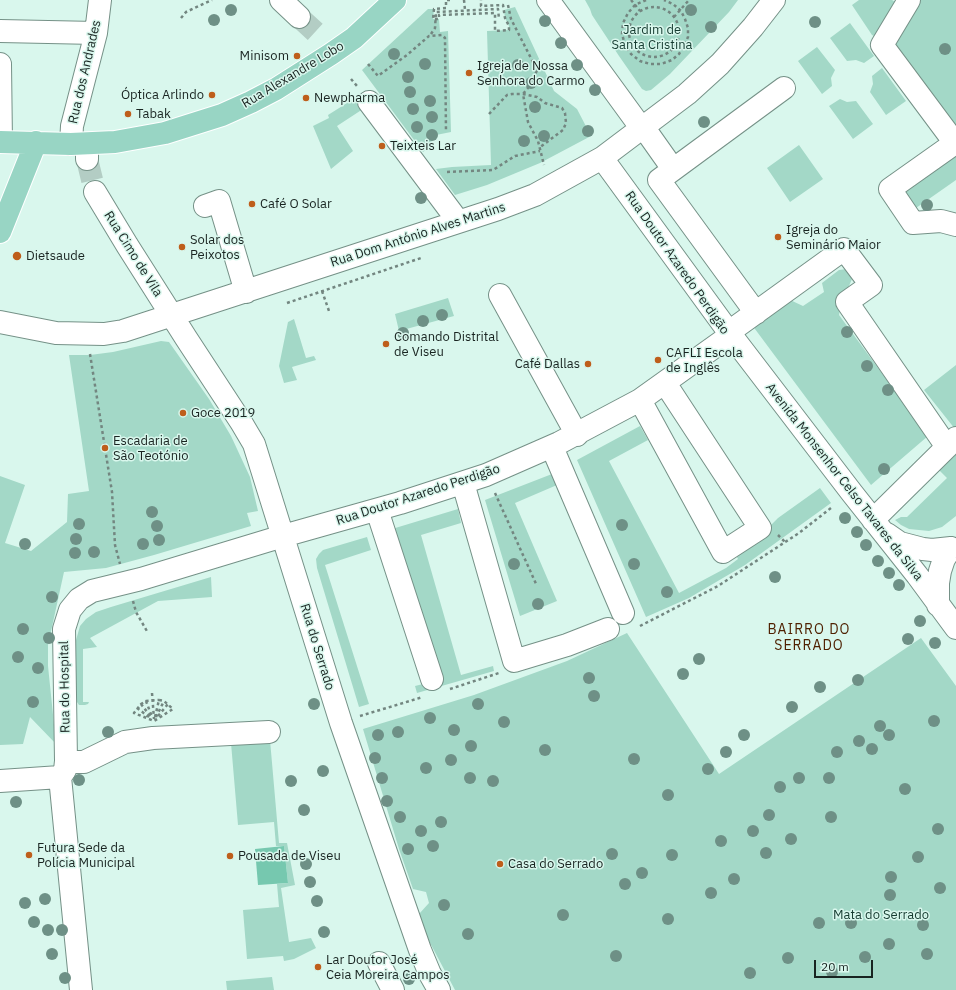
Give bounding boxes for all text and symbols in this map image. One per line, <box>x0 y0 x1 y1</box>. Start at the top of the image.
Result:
street label: Rua dos Andrades <box>65 19 105 125</box>
park label: Jardim de Santa Cristina <box>612 22 692 53</box>
street label: Rua Alexandre Lobo <box>239 38 347 112</box>
place label: Minisom <box>240 48 289 64</box>
marker: Minisom <box>292 51 302 61</box>
place label: Igreja de Nossa Senhora do Carmo <box>477 58 585 89</box>
marker: Igreja de Nossa Senhora do Carmo <box>464 68 474 78</box>
place label: Óptica Arlindo <box>121 87 204 103</box>
marker: Óptica Arlindo <box>207 90 217 100</box>
place label: Newpharma <box>314 90 385 106</box>
marker: Newpharma <box>301 93 311 103</box>
place label: Tabak <box>136 106 171 122</box>
marker: Tabak <box>123 109 133 119</box>
place label: Teixteis Lar <box>390 138 456 154</box>
marker: Teixteis Lar <box>377 141 387 151</box>
street label: Rua Doutor Azaredo Perdigão <box>622 188 732 338</box>
place label: Café O Solar <box>260 196 332 212</box>
marker: Café O Solar <box>247 199 257 209</box>
street label: Rua Dom António Alves Martins <box>329 199 507 271</box>
street label: Rua Cimo de Vila <box>100 208 166 300</box>
place label: Igreja do Seminário Maior <box>786 222 881 253</box>
place label: Solar dos Peixotos <box>190 232 244 263</box>
marker: Igreja do Seminário Maior <box>773 232 783 242</box>
marker: Solar dos Peixotos <box>177 242 187 252</box>
place label: Dietsaude <box>26 248 85 264</box>
marker: Dietsaude <box>11 250 23 262</box>
place label: Comando Distrital de Viseu <box>394 329 499 360</box>
marker: Comando Distrital de Viseu <box>381 339 391 349</box>
place label: CAFLI Escola de Inglês <box>666 345 743 376</box>
marker: CAFLI Escola de Inglês <box>653 355 663 365</box>
place label: Café Dallas <box>515 356 580 372</box>
marker: Café Dallas <box>583 359 593 369</box>
street label: Avenida Monsenhor Celso Tavares da Silva <box>762 380 926 584</box>
place label: Goce 2019 <box>191 405 255 421</box>
marker: Goce 2019 <box>178 408 188 418</box>
place label: Escadaria de São Teotónio <box>113 433 189 464</box>
marker: Escadaria de São Teotónio <box>100 443 110 453</box>
street label: Rua Doutor Azaredo Perdigão <box>334 461 502 529</box>
street label: Rua do Serrado <box>296 602 338 692</box>
district label: BAIRRO DO SERRADO <box>768 622 850 654</box>
street label: Rua do Hospital <box>56 641 74 733</box>
place label: Futura Sede da Polícia Municipal <box>37 840 135 871</box>
place label: Pousada de Viseu <box>238 848 341 864</box>
marker: Futura Sede da Polícia Municipal <box>24 850 34 860</box>
marker: Pousada de Viseu <box>225 851 235 861</box>
place label: Casa do Serrado <box>508 856 603 872</box>
marker: Casa do Serrado <box>495 859 505 869</box>
park label: Mata do Serrado <box>833 907 929 923</box>
place label: Lar Doutor José Ceia Moreira Campos <box>326 952 450 983</box>
scale bar <box>816 952 875 978</box>
text: 20 m <box>821 959 849 974</box>
marker: Lar Doutor José Ceia Moreira Campos <box>313 962 323 972</box>

